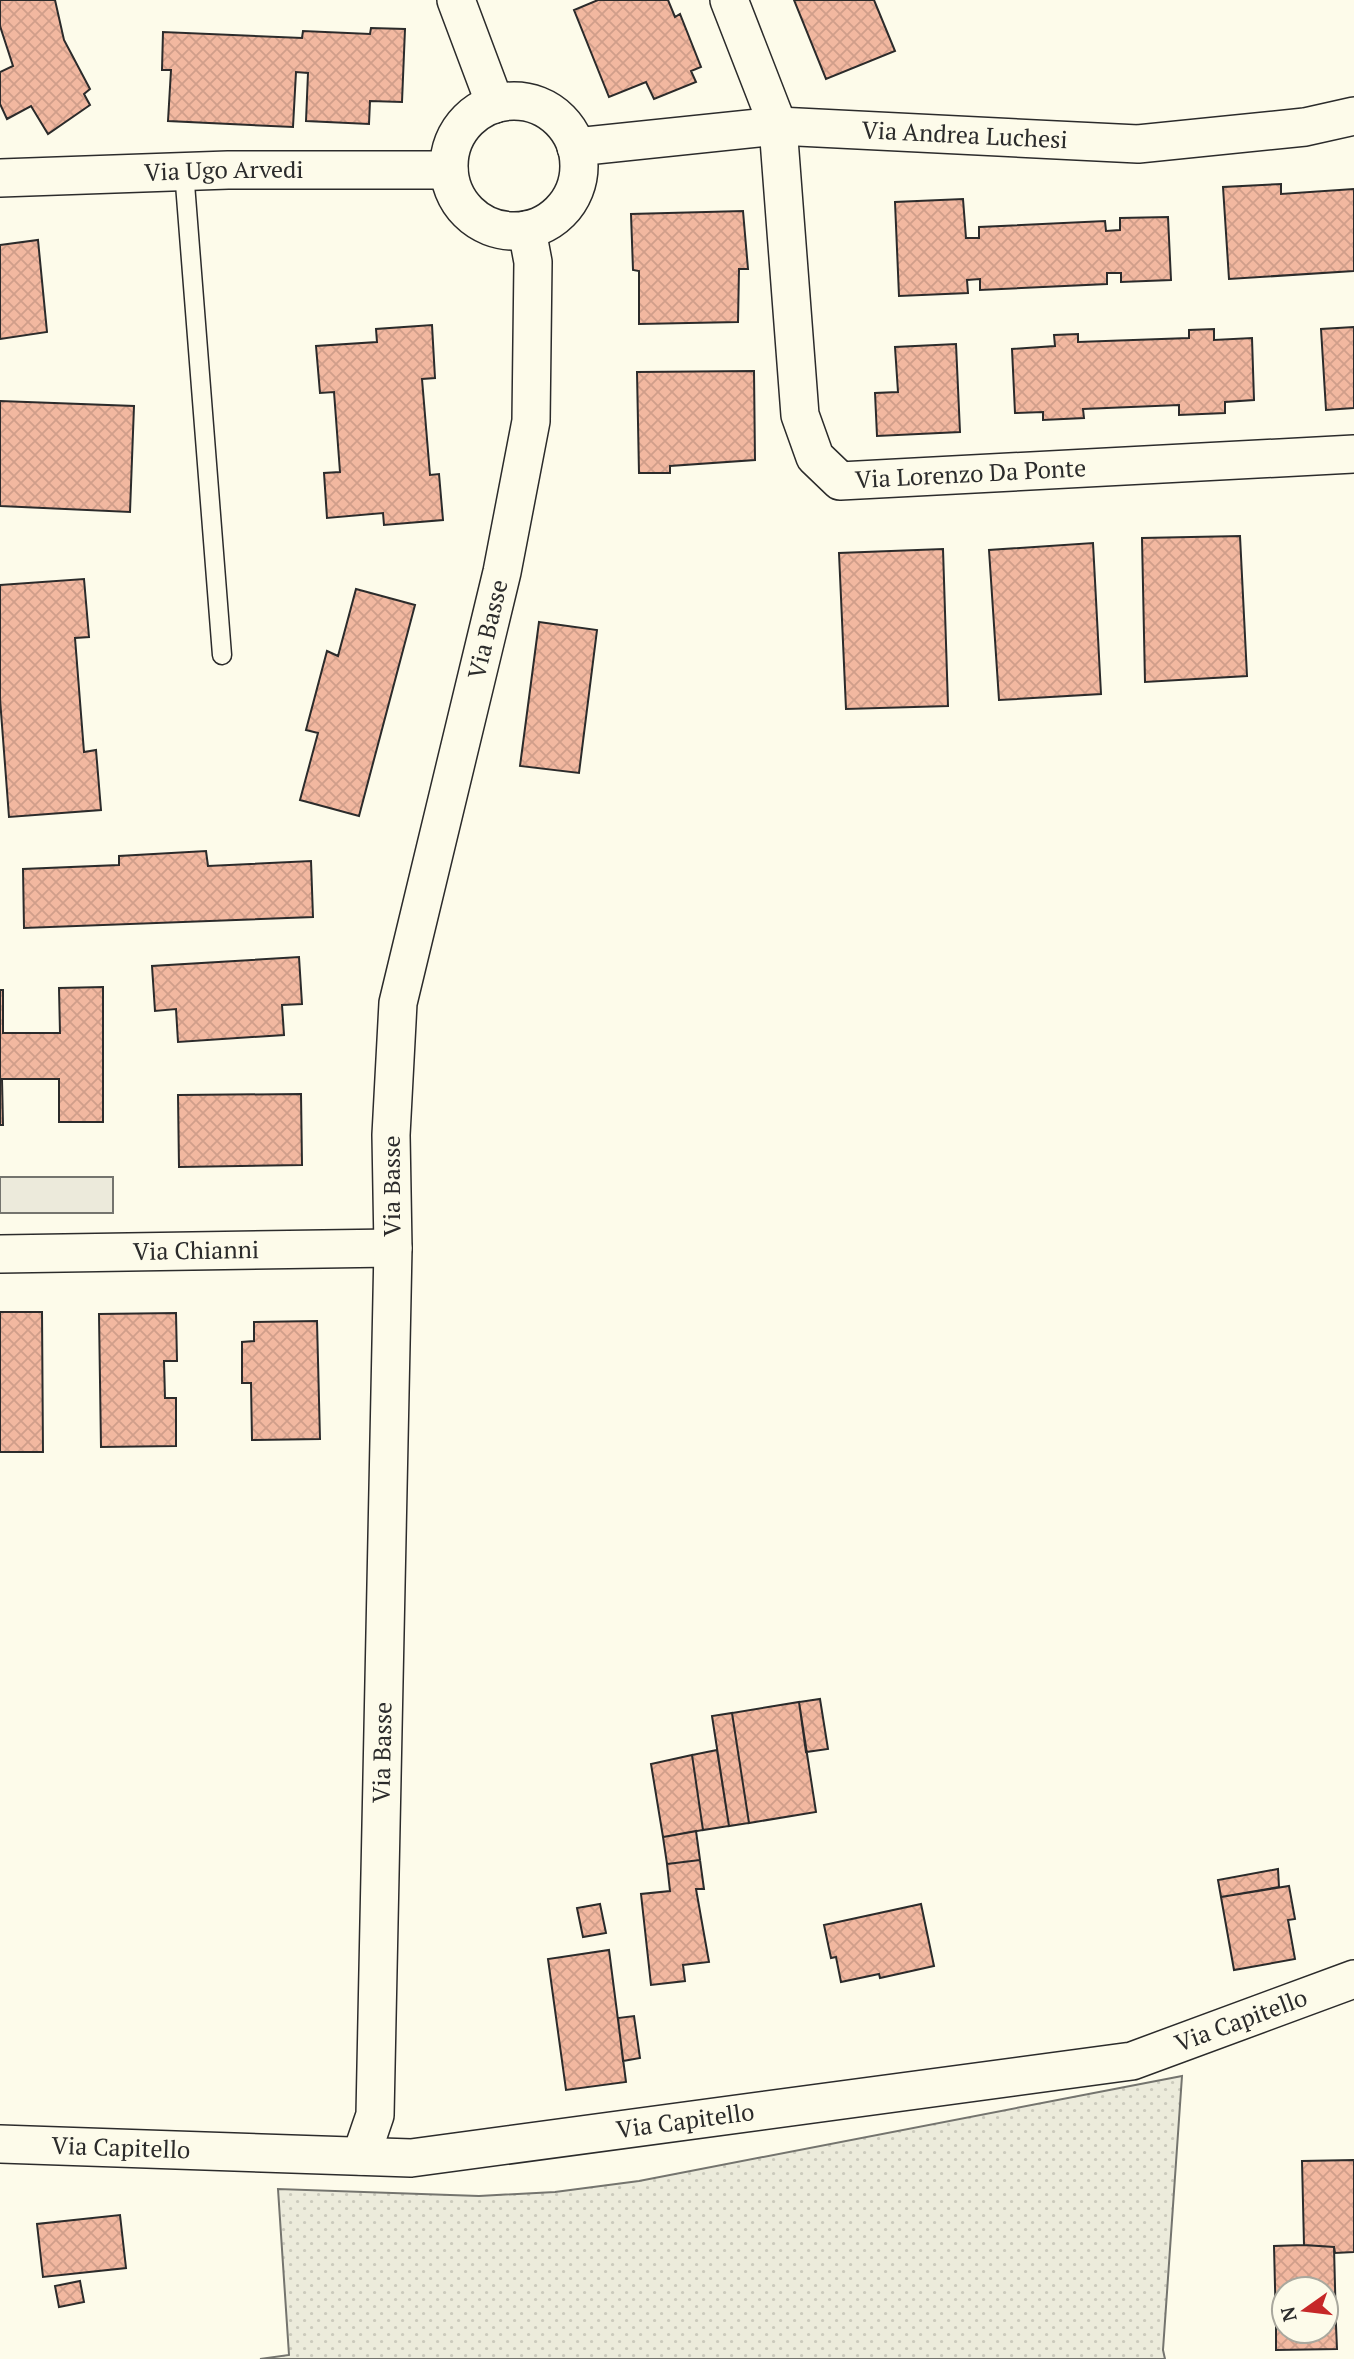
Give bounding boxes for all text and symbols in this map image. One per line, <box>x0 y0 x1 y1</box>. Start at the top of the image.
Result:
street label: Via Andrea Luchesi <box>861 113 1069 155</box>
street label: Via Ugo Arvedi <box>144 153 304 188</box>
street label: Via Lorenzo Da Ponte <box>854 451 1087 495</box>
street label: Via Basse <box>460 576 515 682</box>
street label: Via Basse <box>375 1135 407 1237</box>
street label: Via Chianni <box>133 1233 259 1267</box>
street label: Via Basse <box>364 1701 399 1803</box>
street label: Via Capitello <box>1170 1981 1311 2059</box>
street label: Via Capitello <box>614 2095 756 2145</box>
street label: Via Capitello <box>51 2129 191 2165</box>
north arrow <box>1270 2275 1340 2345</box>
text: N <box>1274 2304 1302 2324</box>

